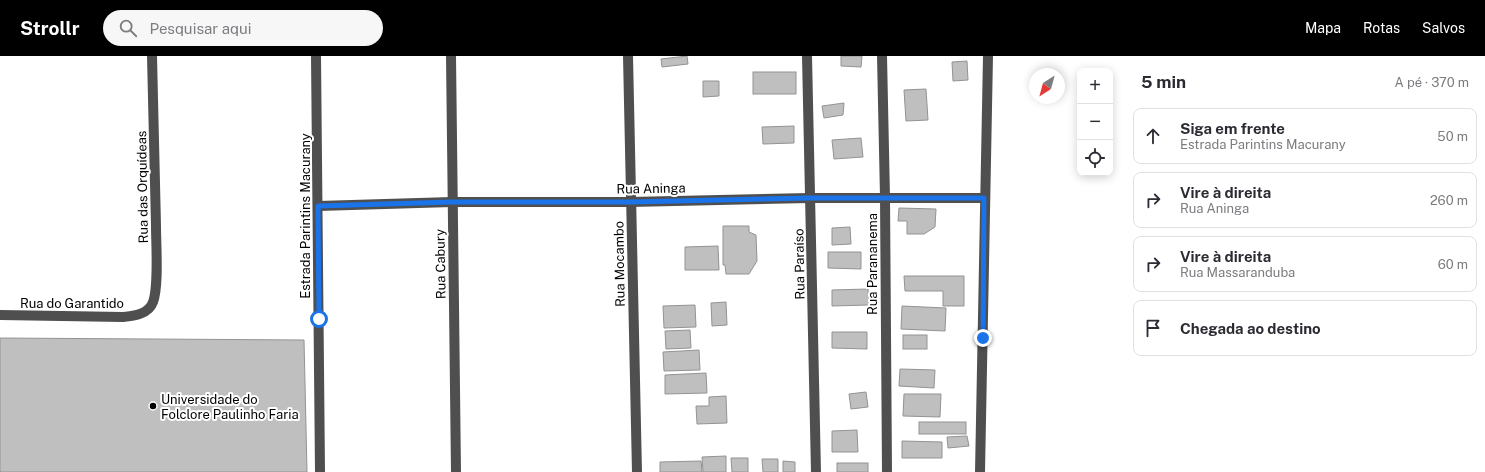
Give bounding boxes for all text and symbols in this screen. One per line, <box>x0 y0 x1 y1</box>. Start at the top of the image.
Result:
search box <box>103 10 383 46</box>
text: Strollr <box>20 17 79 39</box>
icon: search <box>117 17 139 39</box>
text: Pesquisar aqui <box>149 20 252 37</box>
text: Mapa <box>1305 20 1341 36</box>
text: Rotas <box>1363 20 1400 36</box>
text: Salvos <box>1422 20 1465 36</box>
north arrow <box>1029 68 1065 104</box>
map controls <box>1077 68 1113 176</box>
button: + <box>1077 68 1113 104</box>
text: 5 min <box>1141 72 1186 92</box>
text: A pé · 370 m <box>1395 75 1469 90</box>
button: − <box>1077 104 1113 140</box>
text: Siga em frente <box>1180 120 1285 137</box>
icon: ahead <box>1142 125 1164 147</box>
text: 50 m <box>1437 129 1468 144</box>
street label: Rua das Orquídeas <box>134 131 151 243</box>
street label: Estrada Parintins Macurany <box>298 133 313 299</box>
text: Estrada Parintins Macurany <box>1180 137 1346 152</box>
button: locate <box>1077 140 1113 176</box>
street label: Rua Aninga <box>616 180 686 197</box>
text: Vire à direita <box>1180 184 1271 201</box>
icon: right <box>1142 189 1164 211</box>
text: 260 m <box>1430 193 1468 208</box>
text: Rua Aninga <box>1180 201 1249 216</box>
street label: Rua Parananema <box>865 213 880 315</box>
street label: Rua Mocambo <box>611 221 628 307</box>
street label: Rua Paraíso <box>791 228 808 300</box>
street label: Rua Cabury <box>432 229 449 299</box>
text: Vire à direita <box>1180 248 1271 265</box>
icon: right <box>1142 253 1164 275</box>
text: 60 m <box>1438 257 1468 272</box>
text: Rua Massaranduba <box>1180 265 1295 280</box>
street label: Rua do Garantido <box>20 296 124 311</box>
route start <box>310 310 328 328</box>
icon: arrive <box>1142 317 1164 339</box>
text: Chegada ao destino <box>1180 320 1321 337</box>
route end <box>974 329 992 347</box>
place label: Universidade do Folclore Paulinho Faria <box>161 392 299 422</box>
marker: Universidade do Folclore Paulinho Faria <box>148 401 158 411</box>

